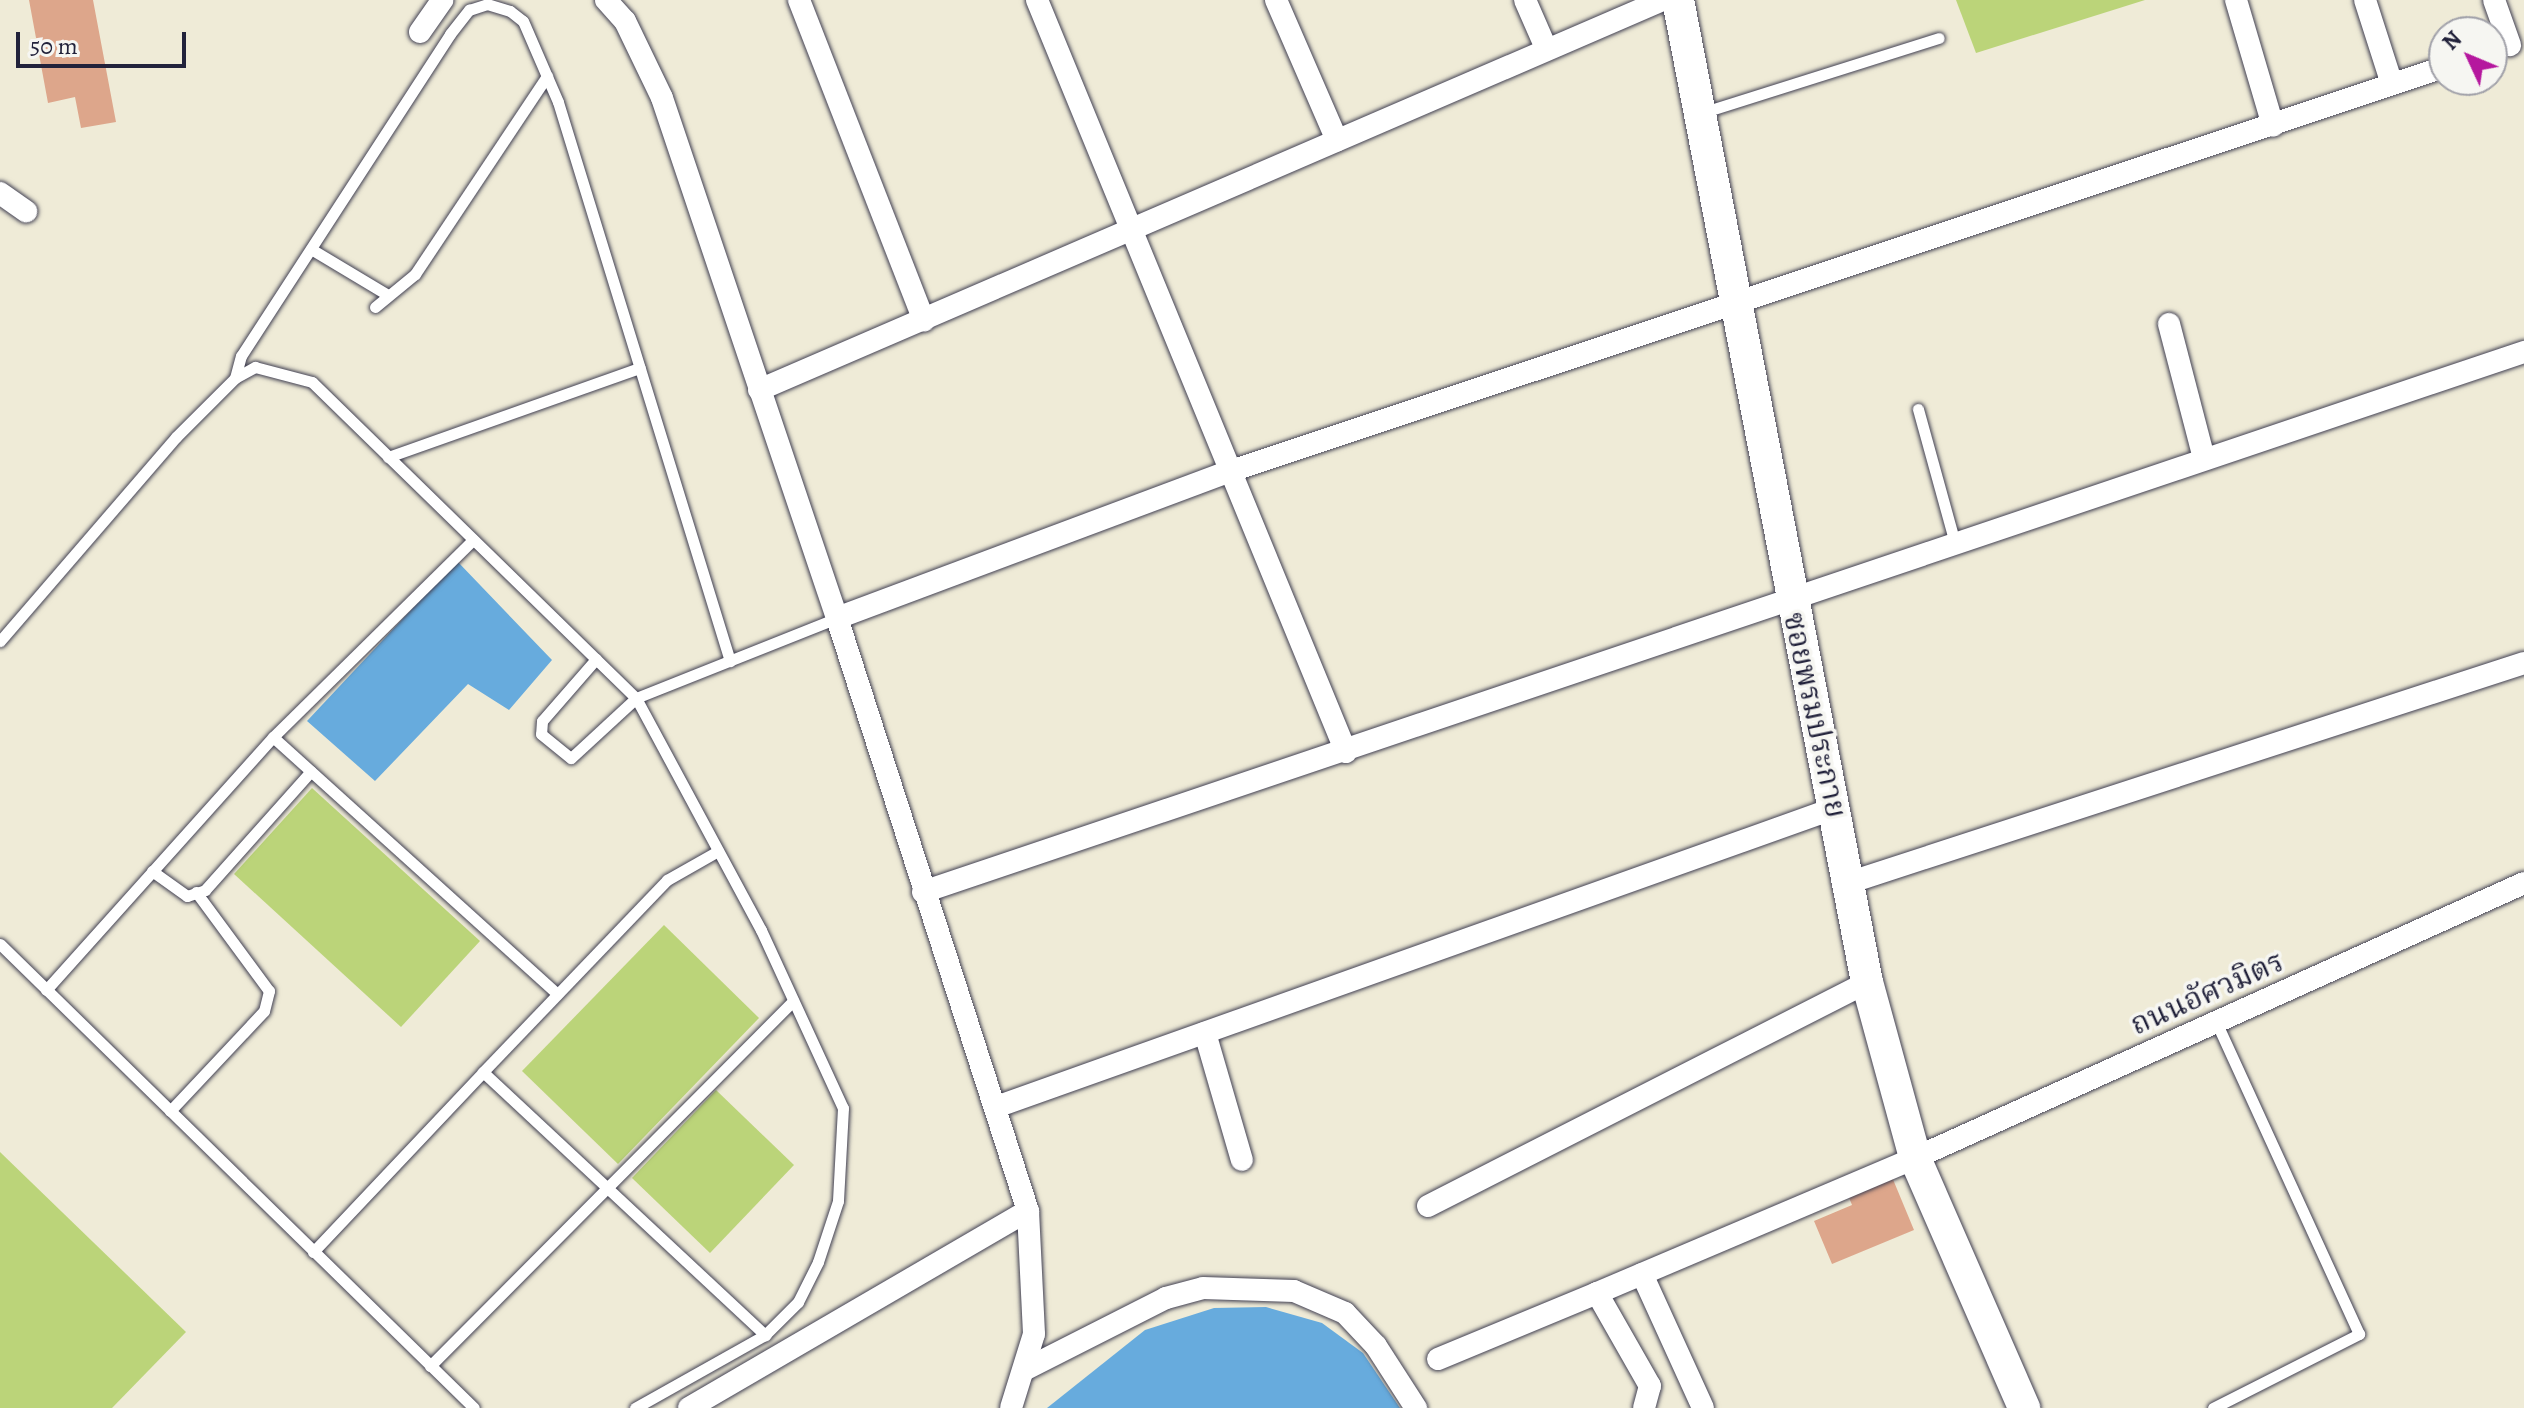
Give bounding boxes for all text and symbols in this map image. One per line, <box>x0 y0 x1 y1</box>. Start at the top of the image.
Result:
scale bar <box>20 16 190 66</box>
north arrow <box>2428 16 2508 96</box>
text: N <box>2436 25 2469 57</box>
text: 50 m <box>30 30 78 62</box>
street label: ซอยพรมประกาย <box>1776 609 1854 821</box>
street label: ถนนอัศวมิตร <box>2125 943 2289 1043</box>

